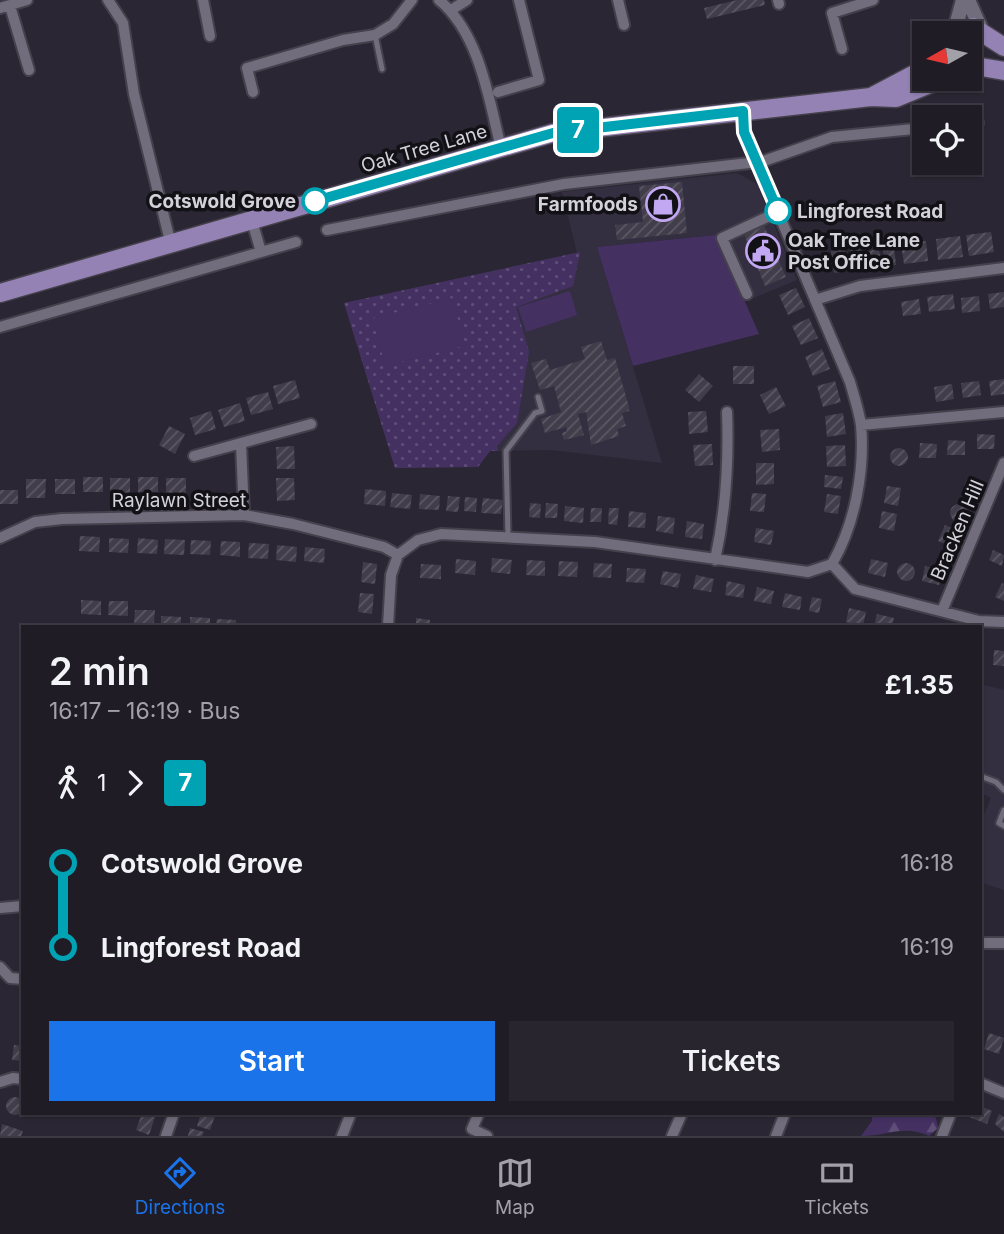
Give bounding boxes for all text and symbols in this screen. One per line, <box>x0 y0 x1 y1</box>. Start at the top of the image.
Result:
north arrow <box>912 21 982 91</box>
map controls <box>912 21 982 175</box>
button: locate <box>912 105 982 175</box>
line badge: 7 <box>555 107 601 153</box>
text: 7 <box>571 115 585 144</box>
street label: Oak Tree Lane <box>358 119 490 177</box>
shop icon: Farmfoods <box>644 185 682 223</box>
marker: Cotswold Grove <box>302 188 328 214</box>
place label: Cotswold Grove <box>148 190 296 213</box>
place label: Farmfoods <box>538 193 638 216</box>
marker: Lingforest Road <box>765 198 791 224</box>
place label: Lingforest Road <box>797 200 943 223</box>
place label: Oak Tree Lane Post Office <box>788 229 920 274</box>
public building icon: Oak Tree Lane Post Office <box>744 232 782 270</box>
street label: Bracken Hill <box>926 477 989 584</box>
street label: Raylawn Street <box>112 489 246 512</box>
text: 2 min <box>49 648 150 694</box>
text: £1.35 <box>885 669 954 700</box>
text: 16:17 – 16:19 · Bus <box>49 697 240 725</box>
icon: walk <box>49 764 87 802</box>
icon: forward <box>116 764 154 802</box>
text: 7 <box>178 768 192 797</box>
text: 1 <box>97 769 106 797</box>
text: Cotswold Grove <box>101 848 303 879</box>
text: 16:18 <box>900 849 954 877</box>
text: Lingforest Road <box>101 932 301 963</box>
text: 16:19 <box>900 933 954 961</box>
button: Start <box>49 1021 495 1101</box>
button: Tickets <box>509 1021 954 1101</box>
tab: Directions <box>135 1154 225 1219</box>
tab: Map <box>495 1154 535 1219</box>
tab: Tickets <box>804 1154 869 1219</box>

